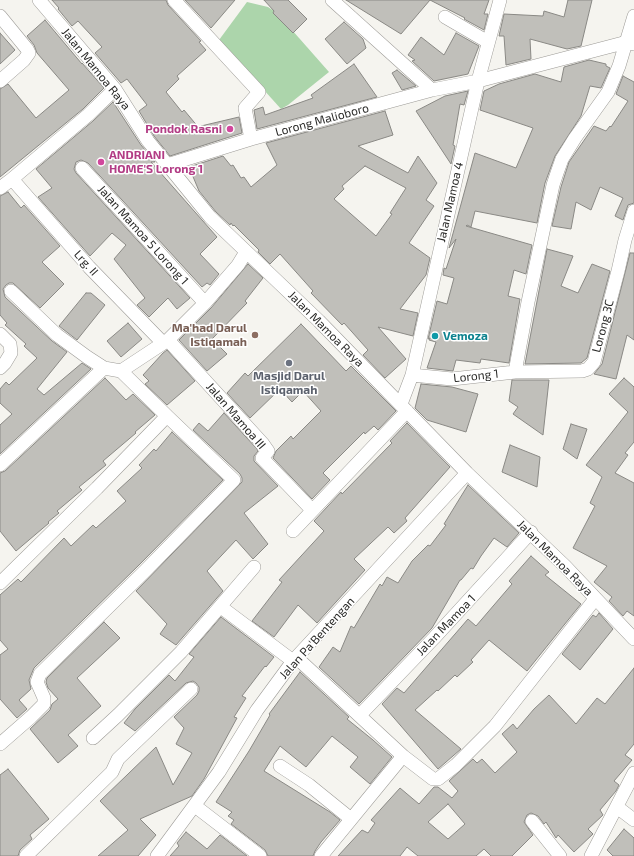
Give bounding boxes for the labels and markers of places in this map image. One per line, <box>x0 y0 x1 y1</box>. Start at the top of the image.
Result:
place label: Pondok Rasni <box>145 122 222 136</box>
marker: Pondok Rasni <box>225 124 235 134</box>
place label: ANDRIANI HOME'S Lorong 1 <box>109 148 203 176</box>
marker: ANDRIANI HOME'S Lorong 1 <box>96 157 106 167</box>
place label: Ma'had Darul Istiqamah <box>172 321 247 349</box>
place label: Vemoza <box>443 329 488 343</box>
marker: Ma'had Darul Istiqamah <box>250 330 260 340</box>
marker: Vemoza <box>430 331 440 341</box>
marker: Masjid Darul Istiqamah <box>284 358 294 368</box>
place label: Masjid Darul Istiqamah <box>253 369 325 397</box>

